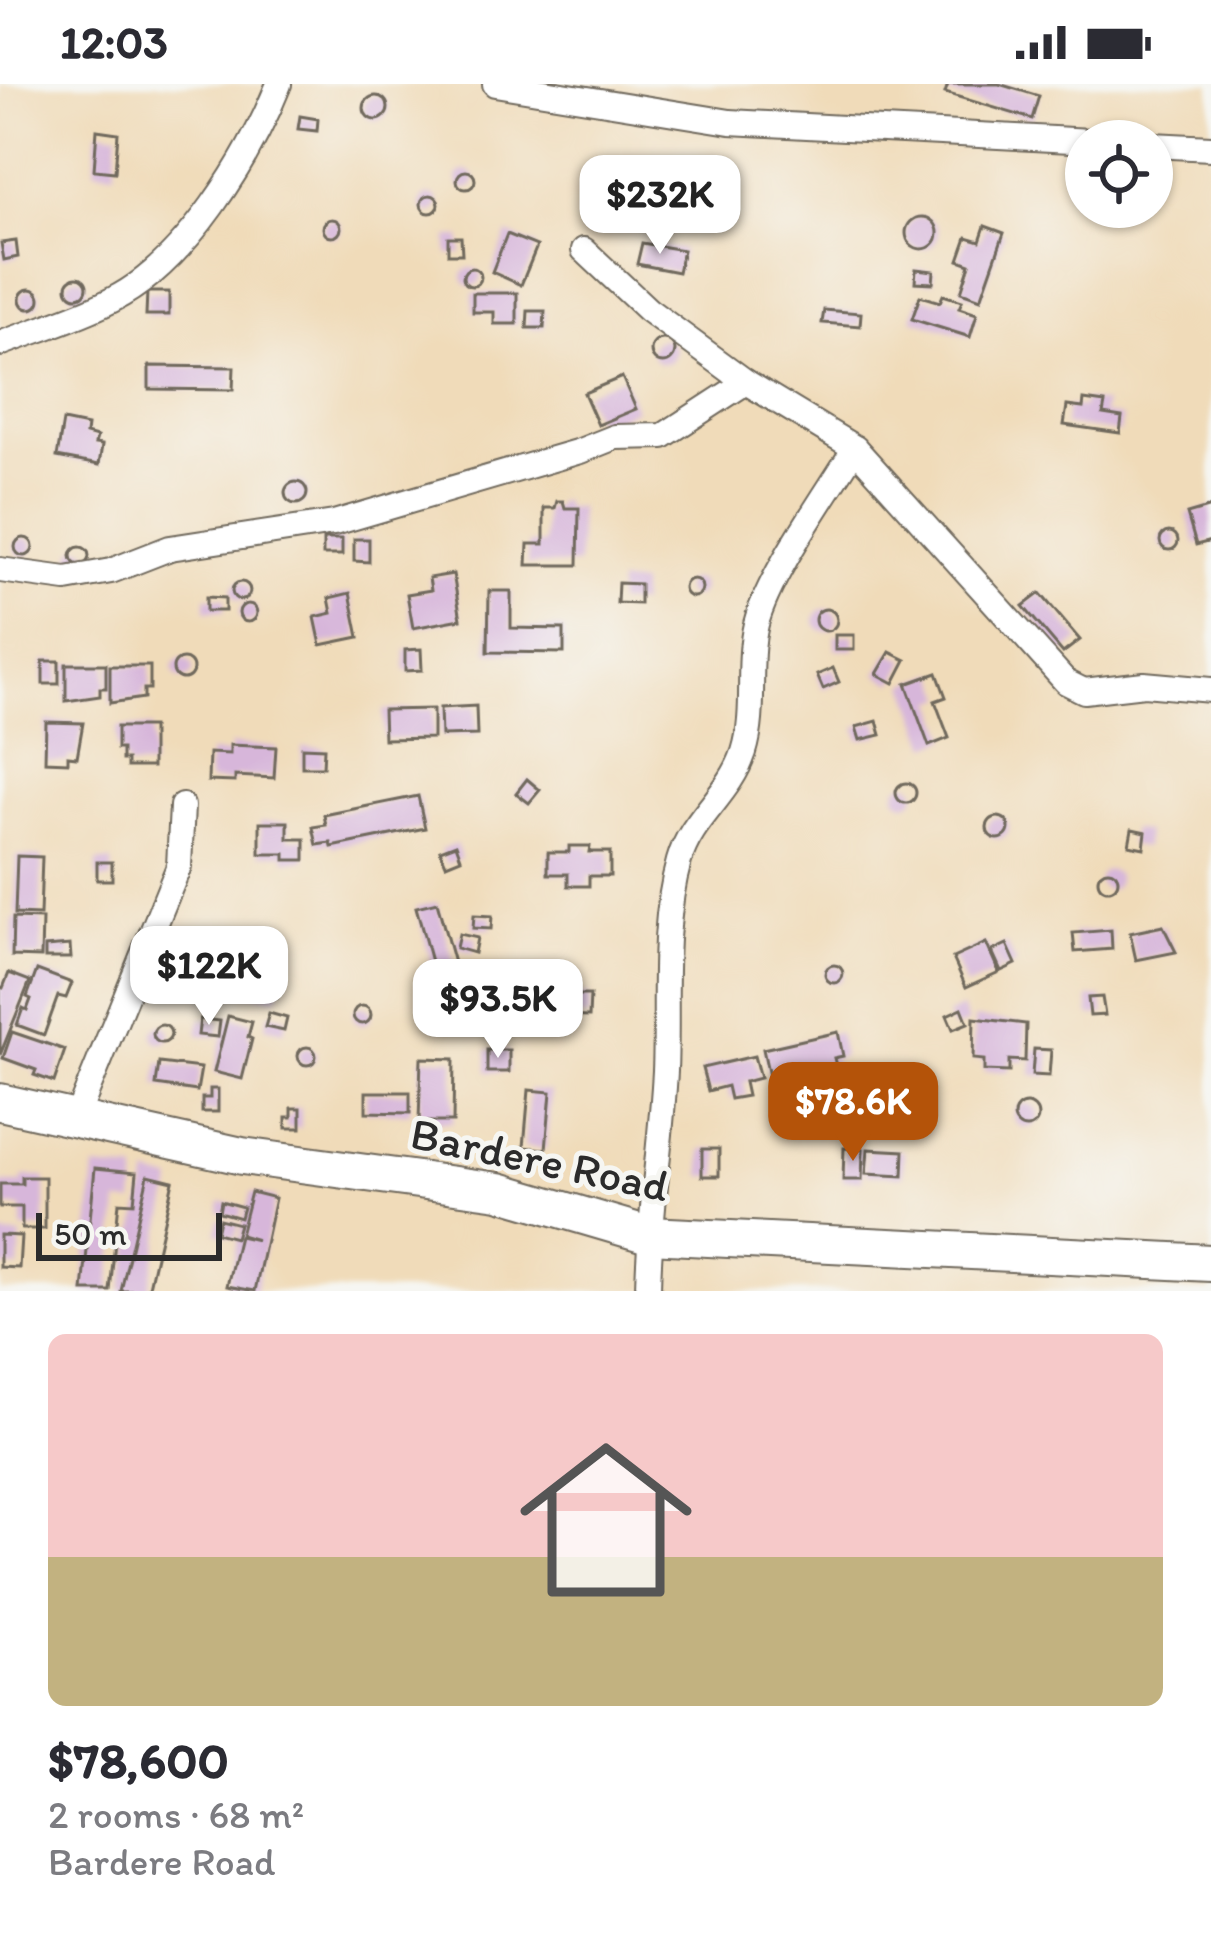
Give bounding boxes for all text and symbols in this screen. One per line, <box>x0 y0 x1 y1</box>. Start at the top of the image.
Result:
text: 12:03 <box>60 15 168 69</box>
map controls <box>1065 120 1173 228</box>
button: locate <box>1065 120 1173 228</box>
pin: $232K <box>576 155 744 257</box>
text: $232K <box>607 170 713 217</box>
pin: $122K <box>125 926 293 1028</box>
text: $122K <box>157 941 261 988</box>
pin: $93.5K <box>400 959 596 1061</box>
text: $93.5K <box>440 974 556 1021</box>
pin: $78.6K <box>755 1062 951 1164</box>
text: $78.6K <box>795 1077 911 1124</box>
street label: Bardere Road <box>406 1105 674 1213</box>
scale bar <box>36 1207 222 1260</box>
text: 50 m <box>54 1214 127 1253</box>
icon: home <box>498 1412 714 1628</box>
text: $78,600 <box>48 1730 229 1791</box>
text: 2 rooms · 68 m² <box>48 1791 304 1838</box>
text: Bardere Road <box>48 1838 275 1885</box>

